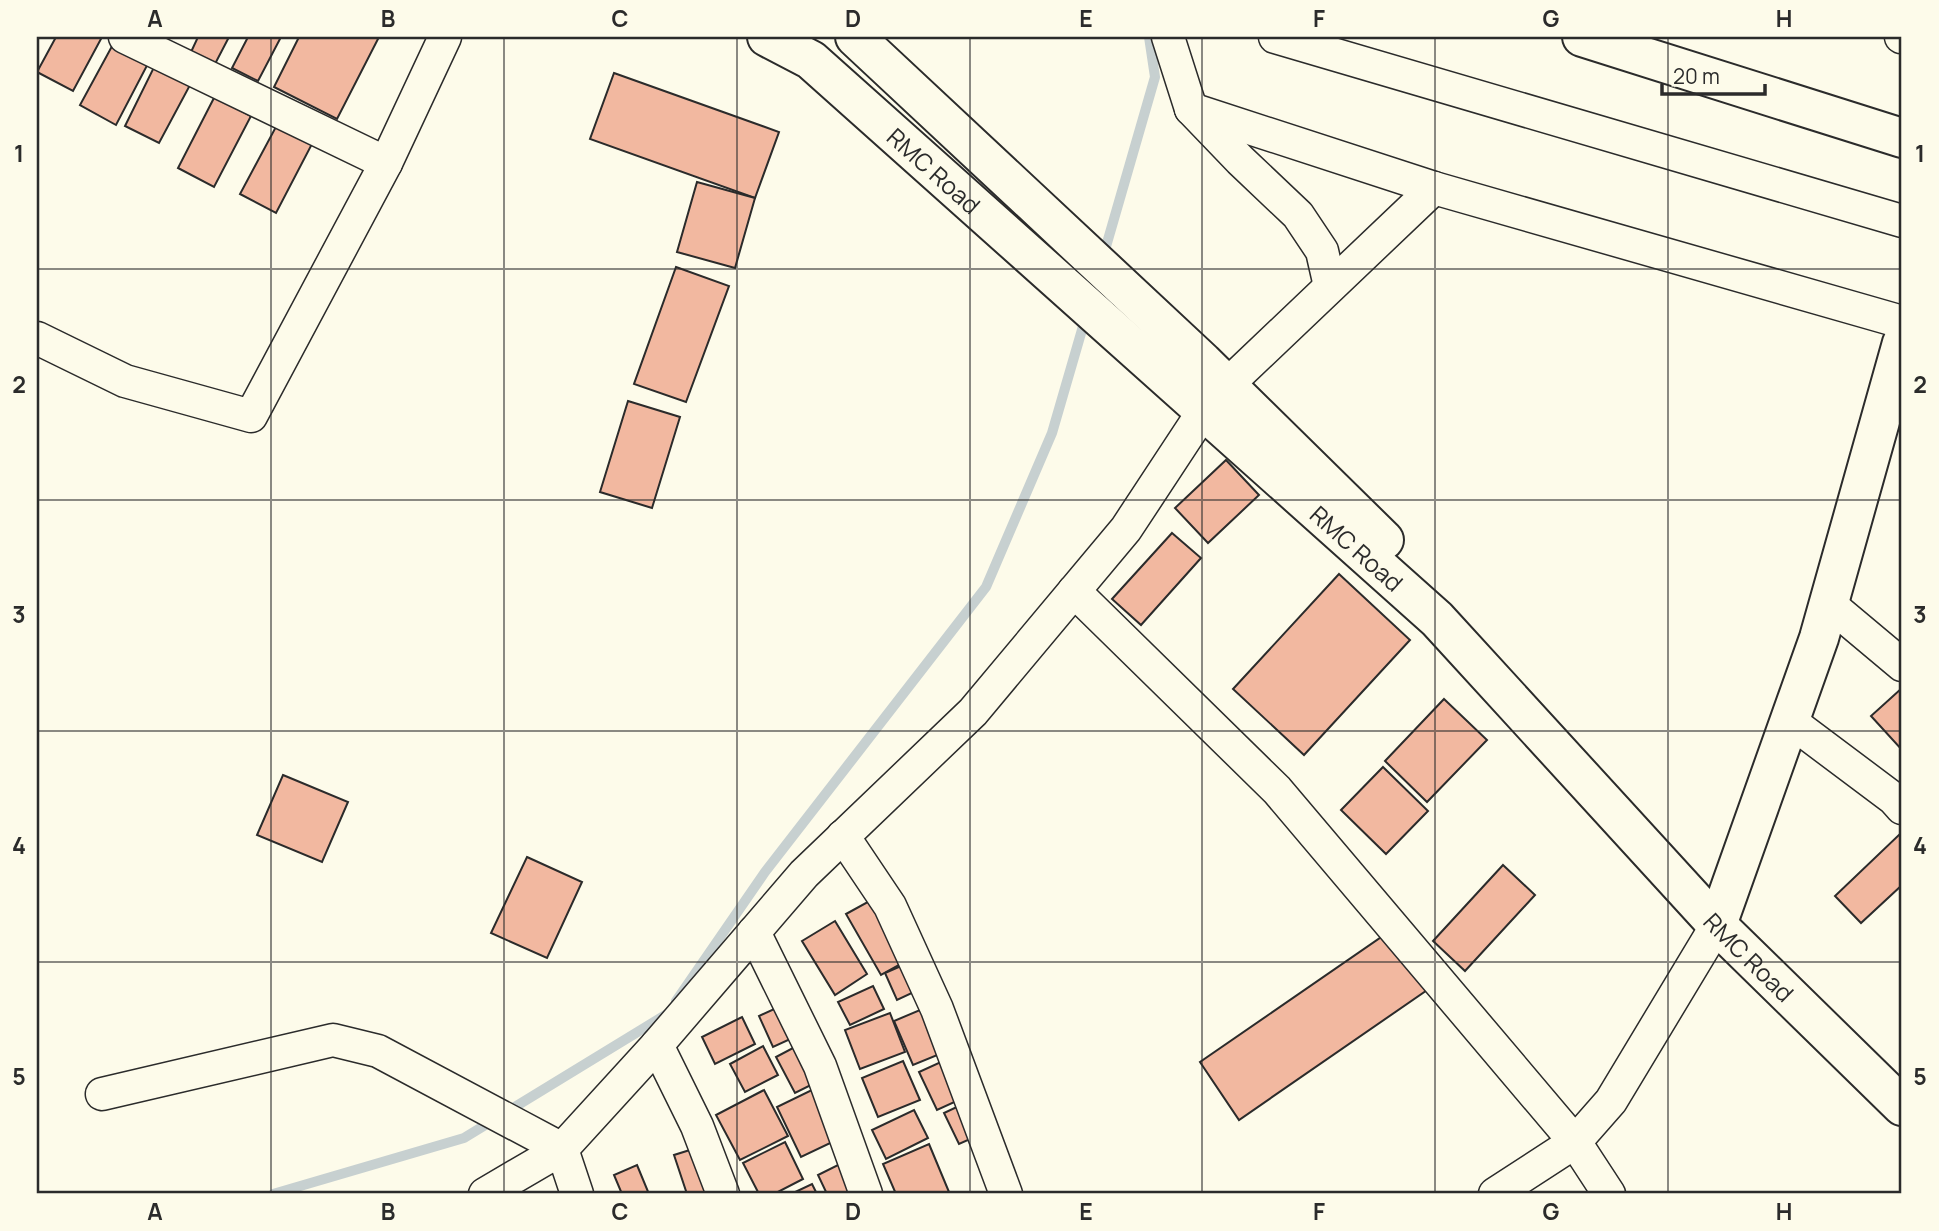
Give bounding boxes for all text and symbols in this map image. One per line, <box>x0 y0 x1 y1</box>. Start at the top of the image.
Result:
text: A <box>147 2 163 34</box>
text: B <box>381 2 395 34</box>
text: C <box>612 2 629 34</box>
text: D <box>845 2 861 34</box>
text: E <box>1079 2 1093 34</box>
text: F <box>1313 2 1325 34</box>
text: G <box>1543 2 1560 34</box>
text: H <box>1776 2 1792 34</box>
scale bar <box>1662 52 1766 96</box>
text: 20 m <box>1673 62 1720 90</box>
street label: RMC Road <box>881 120 988 220</box>
text: 1 <box>14 137 24 169</box>
text: 1 <box>1915 137 1925 169</box>
text: 2 <box>12 368 26 400</box>
text: 2 <box>1913 368 1927 400</box>
street label: RMC Road <box>1304 497 1411 598</box>
text: 3 <box>12 598 26 630</box>
text: 3 <box>1913 598 1927 630</box>
text: 4 <box>12 829 26 861</box>
text: 4 <box>1913 829 1927 861</box>
street label: RMC Road <box>1697 905 1802 1008</box>
text: 5 <box>12 1060 26 1092</box>
text: 5 <box>1913 1060 1927 1092</box>
text: A <box>147 1195 163 1227</box>
text: B <box>381 1195 395 1227</box>
text: C <box>612 1195 629 1227</box>
text: D <box>845 1195 861 1227</box>
text: E <box>1079 1195 1093 1227</box>
text: F <box>1313 1195 1325 1227</box>
text: G <box>1543 1195 1560 1227</box>
text: H <box>1776 1195 1792 1227</box>

